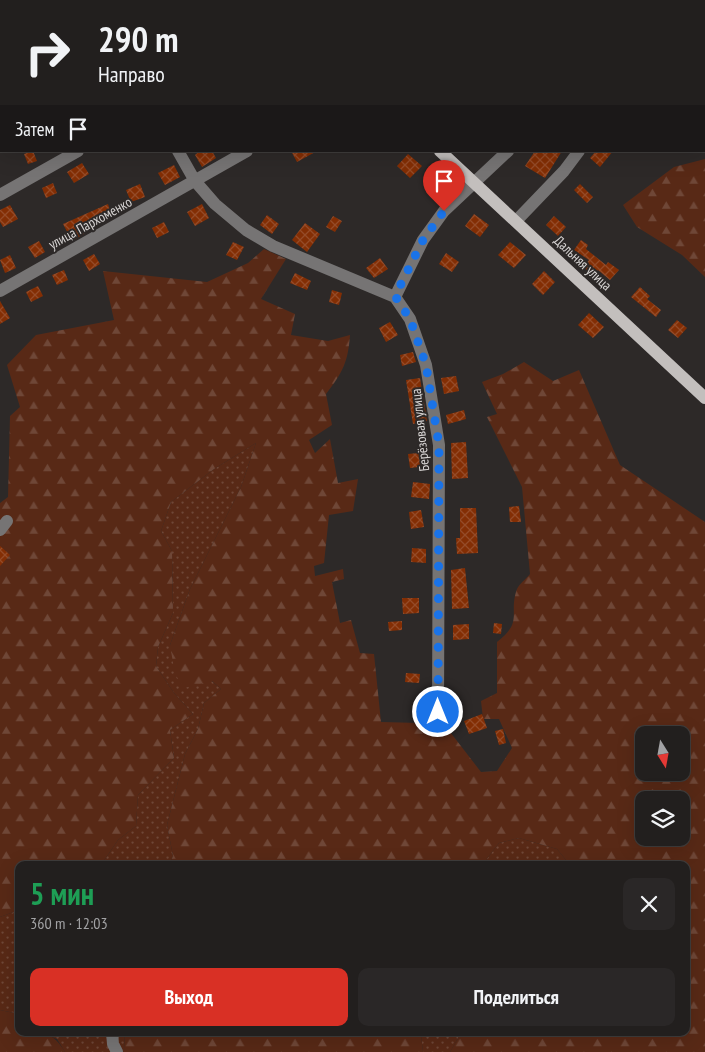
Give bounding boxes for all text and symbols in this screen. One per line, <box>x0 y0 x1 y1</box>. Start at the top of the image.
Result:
text: 290 m <box>98 16 179 62</box>
icon: right <box>15 20 80 85</box>
text: Направо <box>98 60 165 88</box>
icon: arrive <box>64 115 92 143</box>
text: Затем <box>15 117 54 141</box>
pin <box>423 160 465 211</box>
icon: arrive <box>430 167 458 195</box>
street label: улица Пархоменко <box>45 193 135 253</box>
street label: Дальняя улица <box>550 232 616 294</box>
street label: Берёзовая улица <box>407 388 433 472</box>
position arrow <box>411 685 463 737</box>
north arrow <box>635 726 690 781</box>
map controls <box>635 726 690 846</box>
button: layers <box>635 791 690 846</box>
text: 5 мин <box>30 874 94 913</box>
button: close <box>623 878 675 930</box>
text: 360 m · 12:03 <box>30 913 108 933</box>
button: Выход <box>30 968 348 1026</box>
button: Поделиться <box>358 968 675 1026</box>

